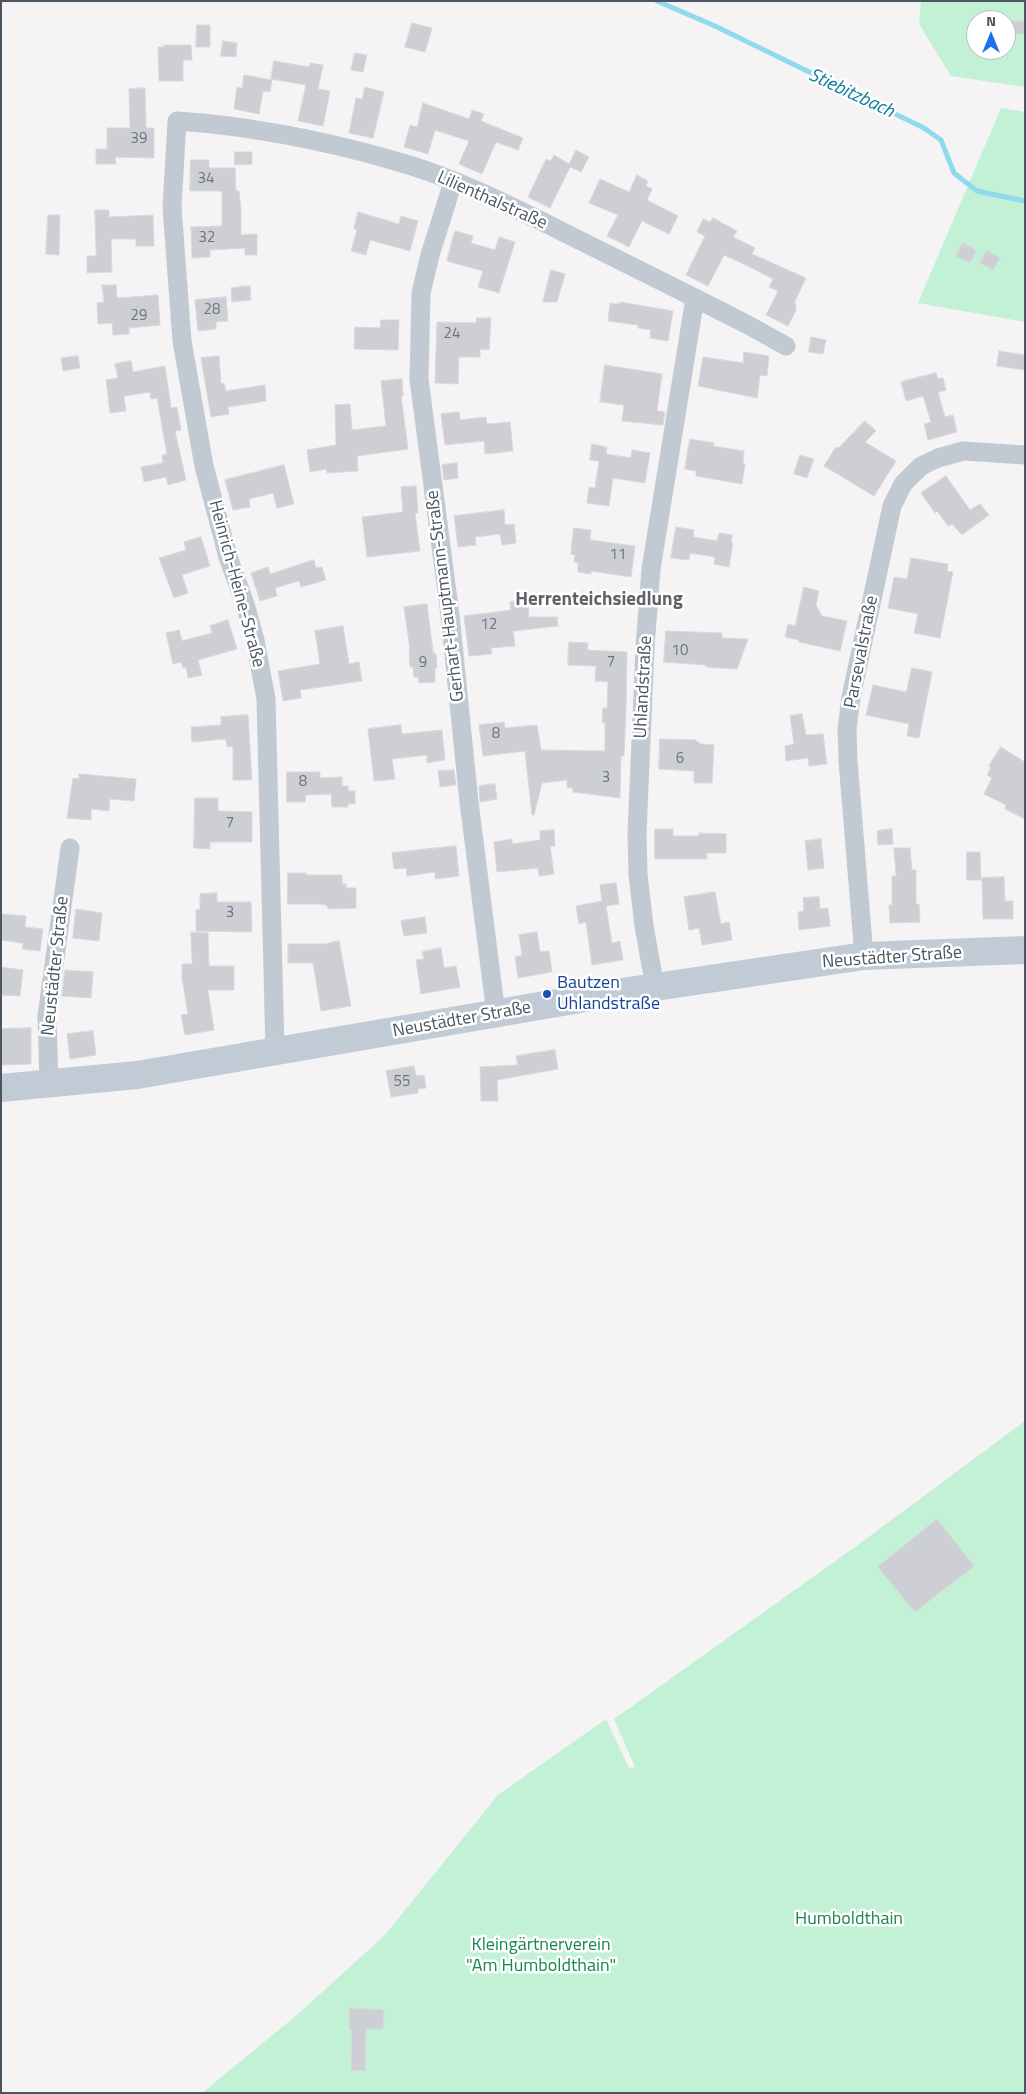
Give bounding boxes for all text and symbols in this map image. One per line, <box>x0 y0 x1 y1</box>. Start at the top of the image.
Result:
north arrow <box>966 10 1016 60</box>
text: N <box>986 10 996 31</box>
water label: Stiebitzbach <box>805 64 897 124</box>
house number: 39 <box>131 130 147 148</box>
street label: Lilienthalstraße <box>434 167 550 235</box>
house number: 34 <box>198 170 214 188</box>
house number: 32 <box>199 229 215 247</box>
house number: 28 <box>204 301 220 319</box>
house number: 29 <box>131 307 147 325</box>
house number: 24 <box>444 325 460 343</box>
street label: Gerhart-Hauptmann-Straße <box>422 489 470 703</box>
street label: Heinrich-Heine-Straße <box>203 498 269 670</box>
house number: 11 <box>610 546 626 564</box>
district label: Herrenteichsiedlung <box>515 589 683 611</box>
street label: Parsevalstraße <box>841 594 883 710</box>
house number: 12 <box>481 616 497 634</box>
street label: Uhlandstraße <box>631 635 657 739</box>
house number: 10 <box>672 642 688 660</box>
house number: 7 <box>607 653 615 671</box>
house number: 9 <box>419 654 427 672</box>
house number: 8 <box>492 725 500 743</box>
house number: 6 <box>676 750 684 768</box>
house number: 3 <box>602 769 610 787</box>
house number: 8 <box>299 773 307 791</box>
house number: 7 <box>226 814 234 832</box>
street label: Neustädter Straße <box>38 895 74 1037</box>
house number: 3 <box>226 904 234 922</box>
street label: Neustädter Straße <box>821 942 963 974</box>
place label: Bautzen Uhlandstraße <box>557 973 660 1016</box>
marker: Bautzen Uhlandstraße <box>541 988 553 1000</box>
street label: Neustädter Straße <box>391 997 533 1043</box>
house number: 55 <box>394 1073 410 1091</box>
park label: Humboldthain <box>795 1909 903 1931</box>
park label: Kleingärtnerverein "Am Humboldthain" <box>466 1935 616 1978</box>

